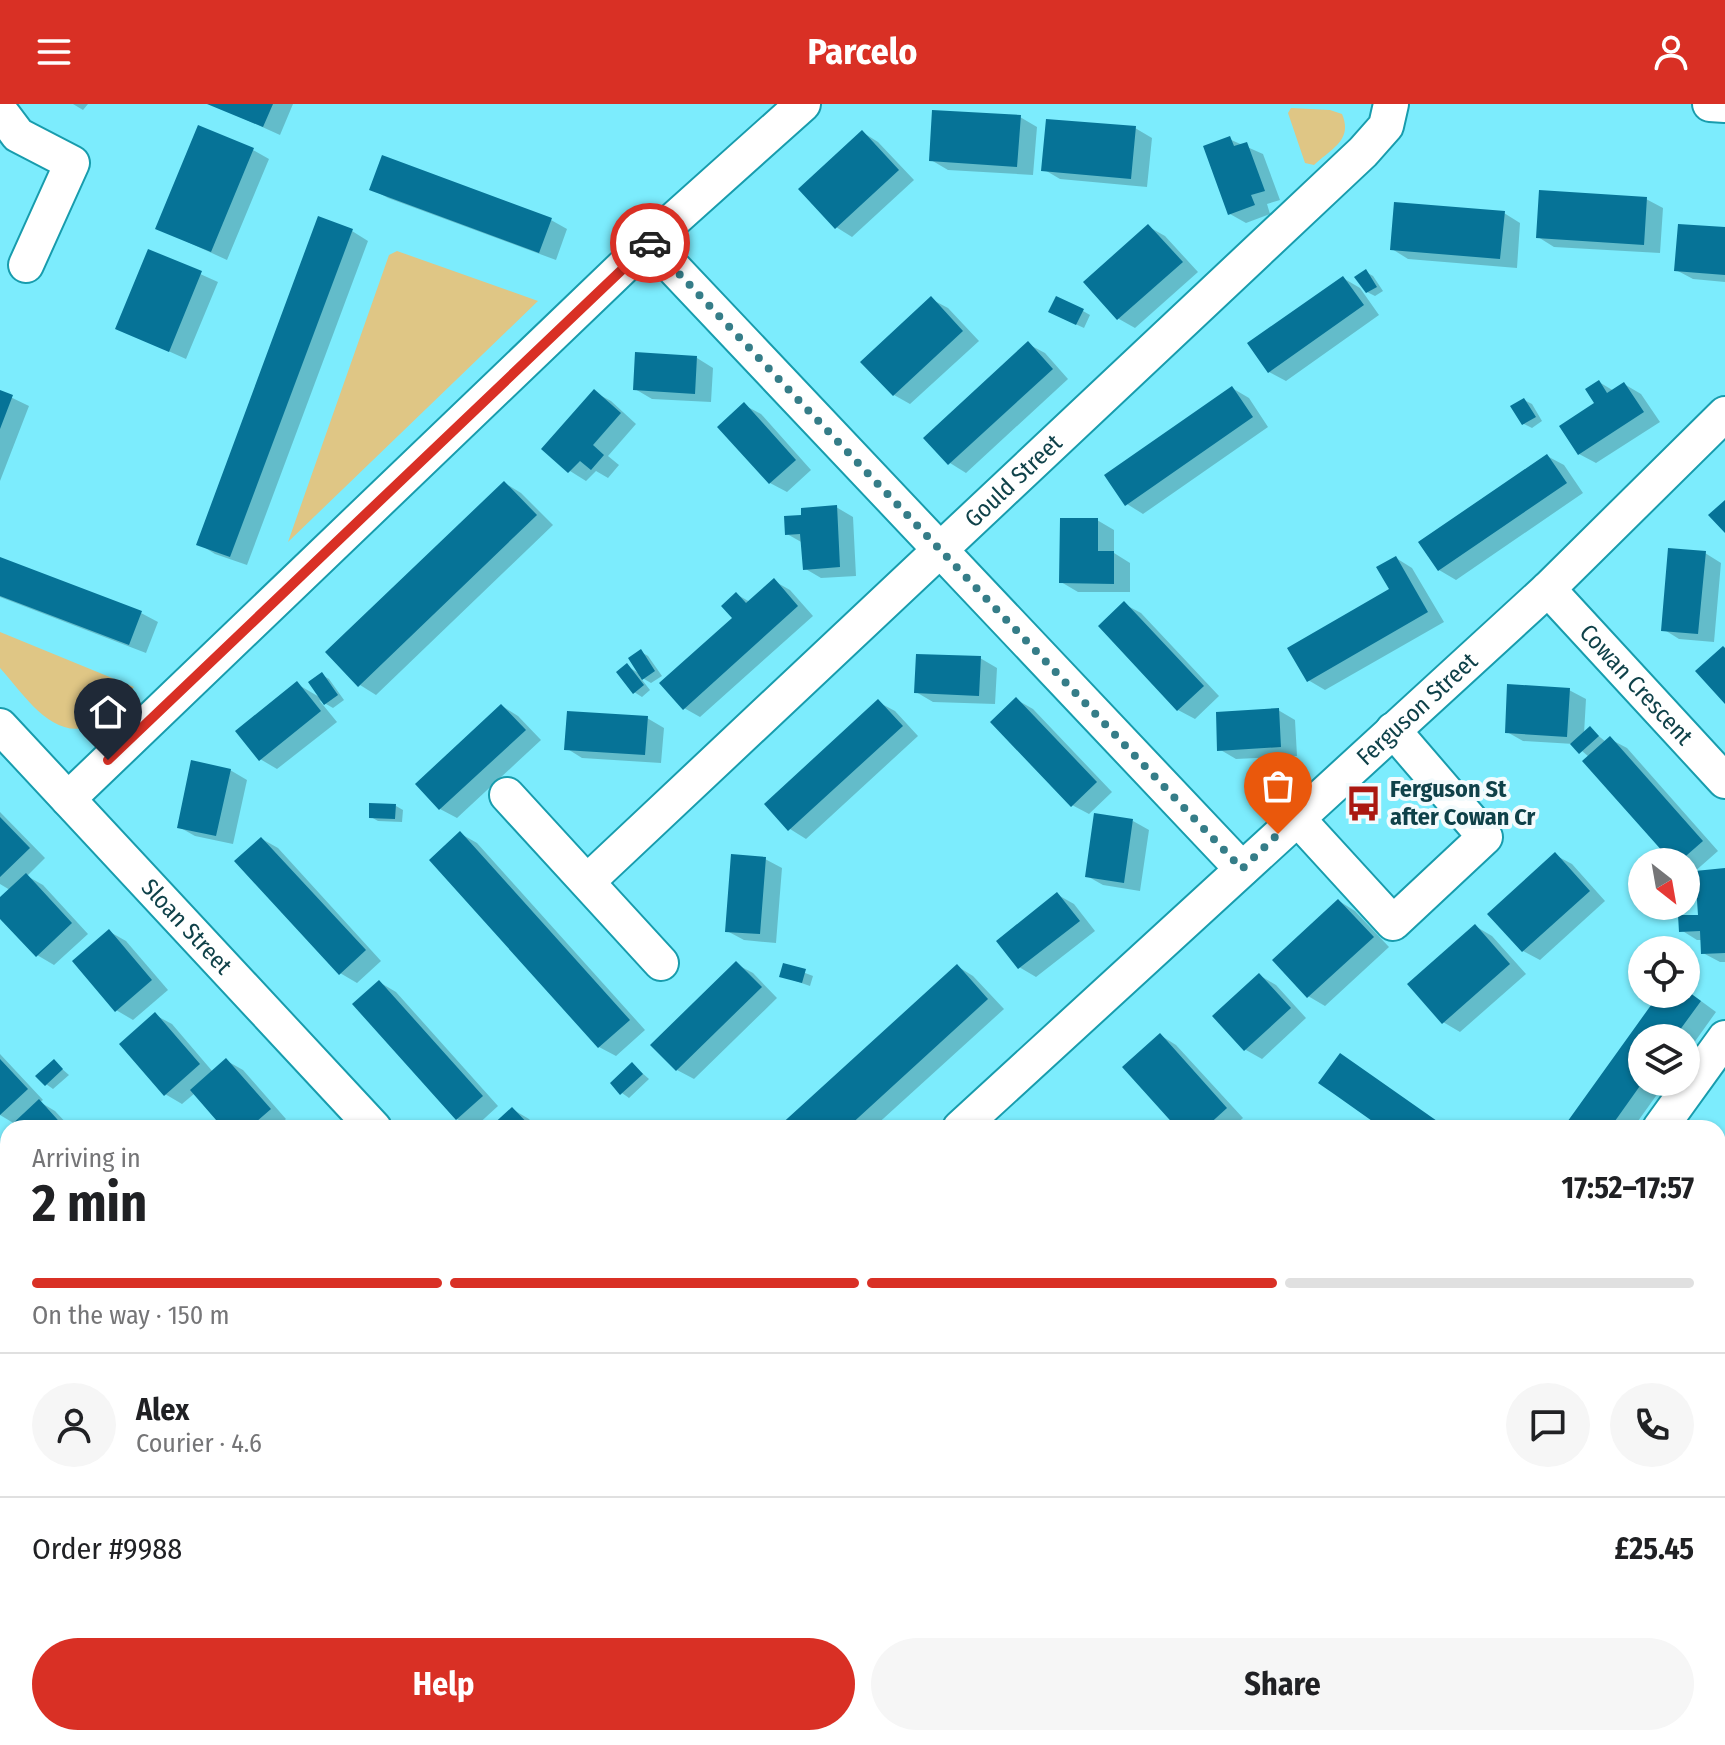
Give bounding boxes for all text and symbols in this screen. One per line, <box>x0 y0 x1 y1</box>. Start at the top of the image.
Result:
icon: menu <box>32 30 76 74</box>
text: Parcelo <box>807 30 918 74</box>
icon: person <box>1649 30 1693 74</box>
courier <box>610 203 690 283</box>
icon: car <box>628 221 672 265</box>
street label: Gould Street <box>959 429 1068 533</box>
street label: Cowan Crescent <box>1574 619 1699 751</box>
street label: Ferguson Street <box>1351 647 1483 771</box>
pin <box>74 678 142 760</box>
icon: home <box>86 690 130 734</box>
pin <box>1244 752 1312 834</box>
icon: bag <box>1256 764 1300 808</box>
place label: Ferguson St after Cowan Cr <box>1390 775 1536 831</box>
bus stop icon: Ferguson St after Cowan Cr <box>1345 784 1383 822</box>
north arrow <box>1628 848 1700 920</box>
map controls <box>1628 848 1700 1096</box>
street label: Sloan Street <box>136 873 238 980</box>
button: locate <box>1628 936 1700 1008</box>
button: layers <box>1628 1024 1700 1096</box>
text: Arriving in <box>32 1143 141 1174</box>
text: 17:52–17:57 <box>1562 1170 1694 1206</box>
text: 2 min <box>32 1172 147 1235</box>
text: On the way · 150 m <box>32 1300 229 1331</box>
button: person <box>32 1383 116 1467</box>
button: chat <box>1506 1383 1590 1467</box>
button: phone <box>1610 1383 1694 1467</box>
text: Alex <box>136 1392 189 1428</box>
text: Courier · 4.6 <box>136 1428 262 1459</box>
text: Order #9988 <box>32 1531 182 1567</box>
text: £25.45 <box>1615 1531 1694 1567</box>
button: Help <box>32 1638 855 1730</box>
button: Share <box>871 1638 1694 1730</box>

